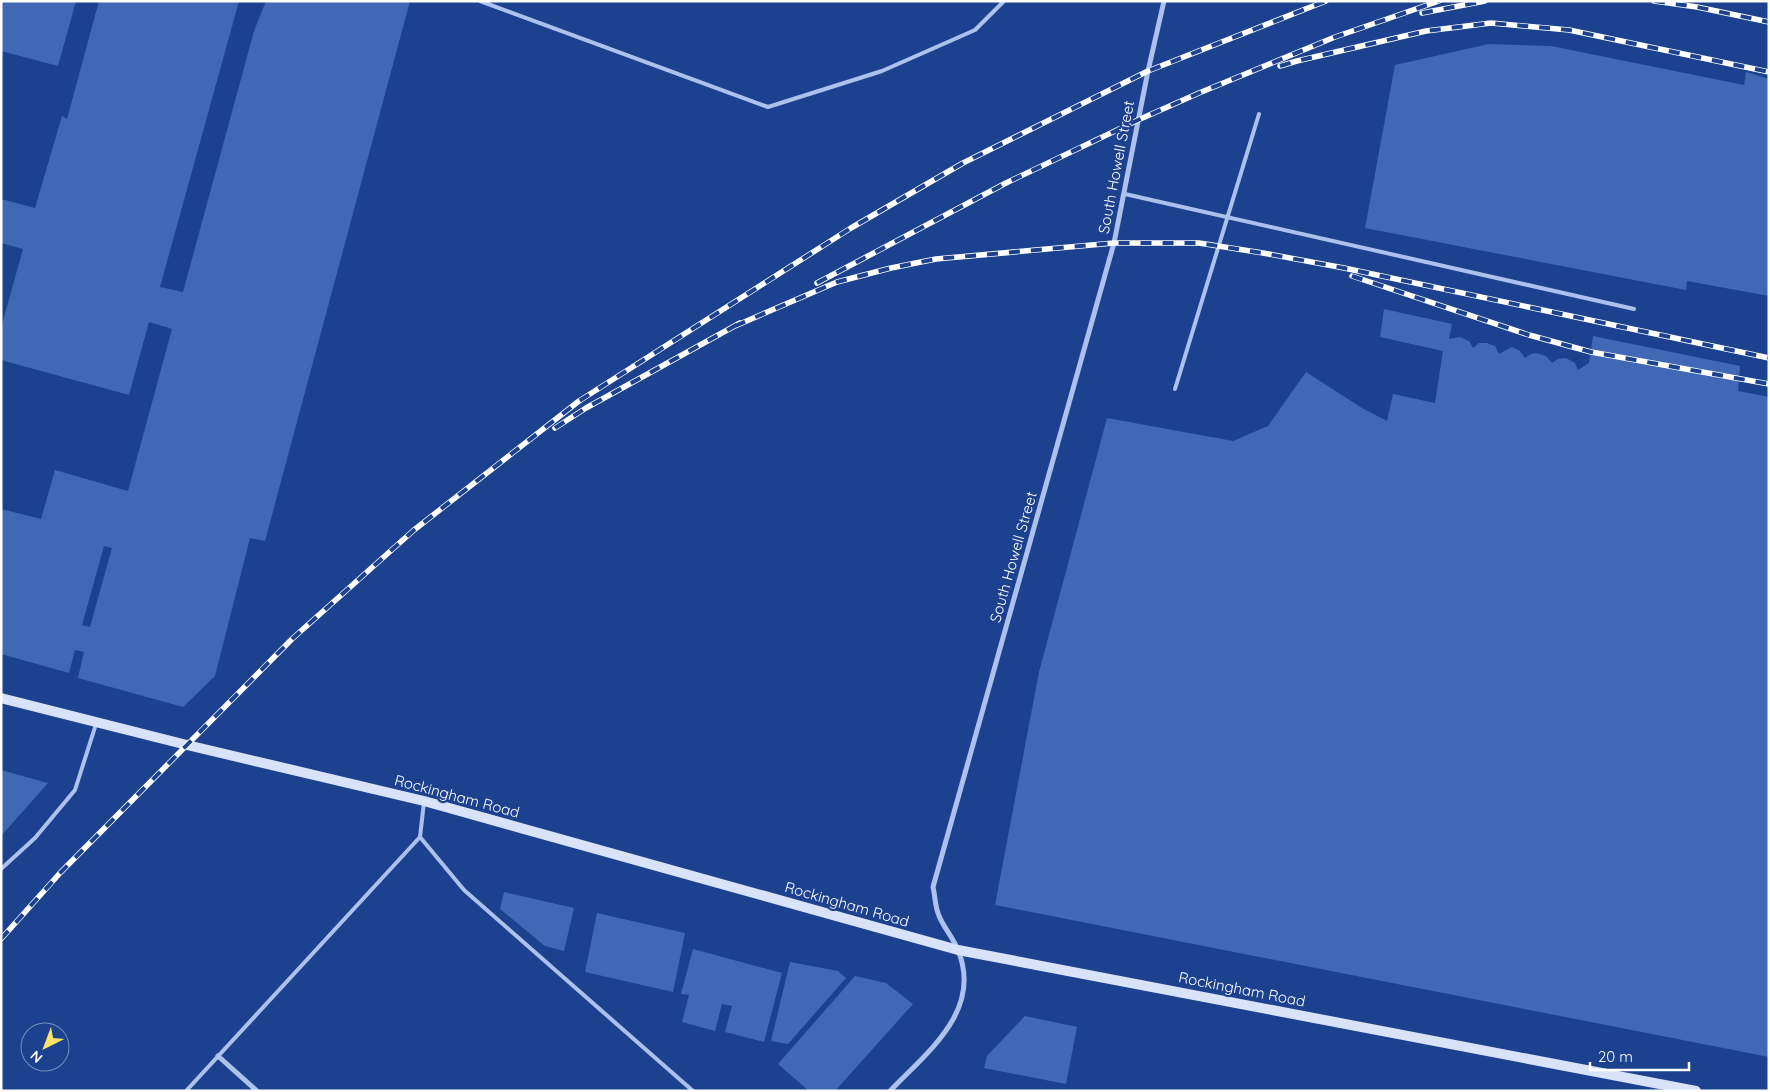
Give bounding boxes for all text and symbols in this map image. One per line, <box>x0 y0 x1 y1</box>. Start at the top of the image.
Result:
street label: South Howell Street <box>1094 99 1138 235</box>
street label: South Howell Street <box>985 489 1041 625</box>
street label: Rockingham Road <box>392 770 522 822</box>
street label: Rockingham Road <box>783 877 911 931</box>
street label: Rockingham Road <box>1177 967 1307 1011</box>
north arrow <box>20 1022 70 1072</box>
scale bar <box>1590 1040 1689 1072</box>
text: N <box>26 1047 46 1067</box>
text: 20 m <box>1598 1047 1633 1066</box>

